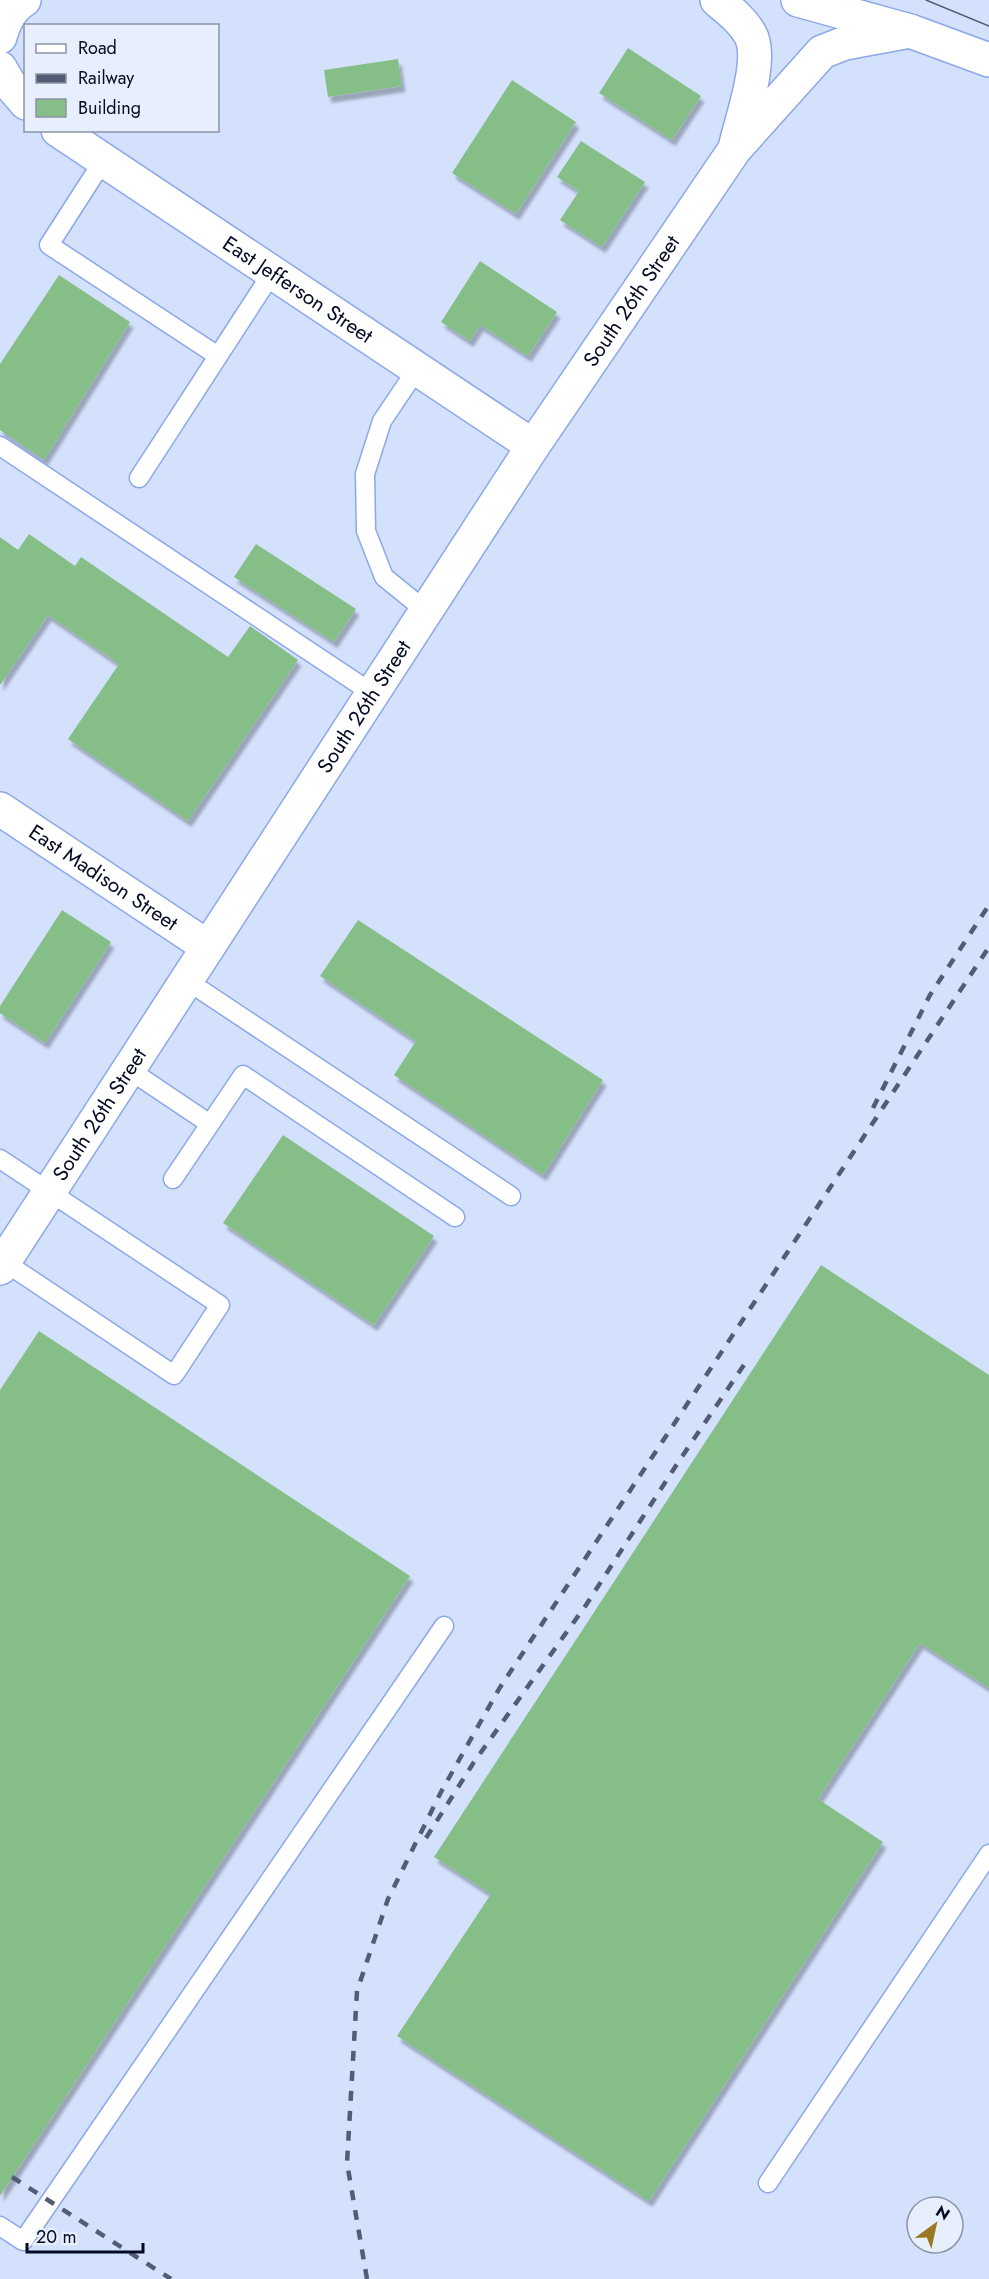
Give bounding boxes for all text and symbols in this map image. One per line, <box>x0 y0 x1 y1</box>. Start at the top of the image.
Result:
legend <box>24 24 219 132</box>
text: Road <box>78 35 117 61</box>
text: Railway <box>78 65 134 91</box>
text: Building <box>78 95 141 121</box>
street label: East Jefferson Street <box>217 229 379 350</box>
street label: South 26th Street <box>576 229 687 373</box>
street label: South 26th Street <box>310 634 418 779</box>
street label: East Madison Street <box>23 817 184 938</box>
street label: South 26th Street <box>45 1042 154 1187</box>
north arrow <box>905 2195 965 2255</box>
text: N <box>931 2200 954 2226</box>
scale bar <box>27 2216 142 2254</box>
text: 20 m <box>36 2224 76 2250</box>

